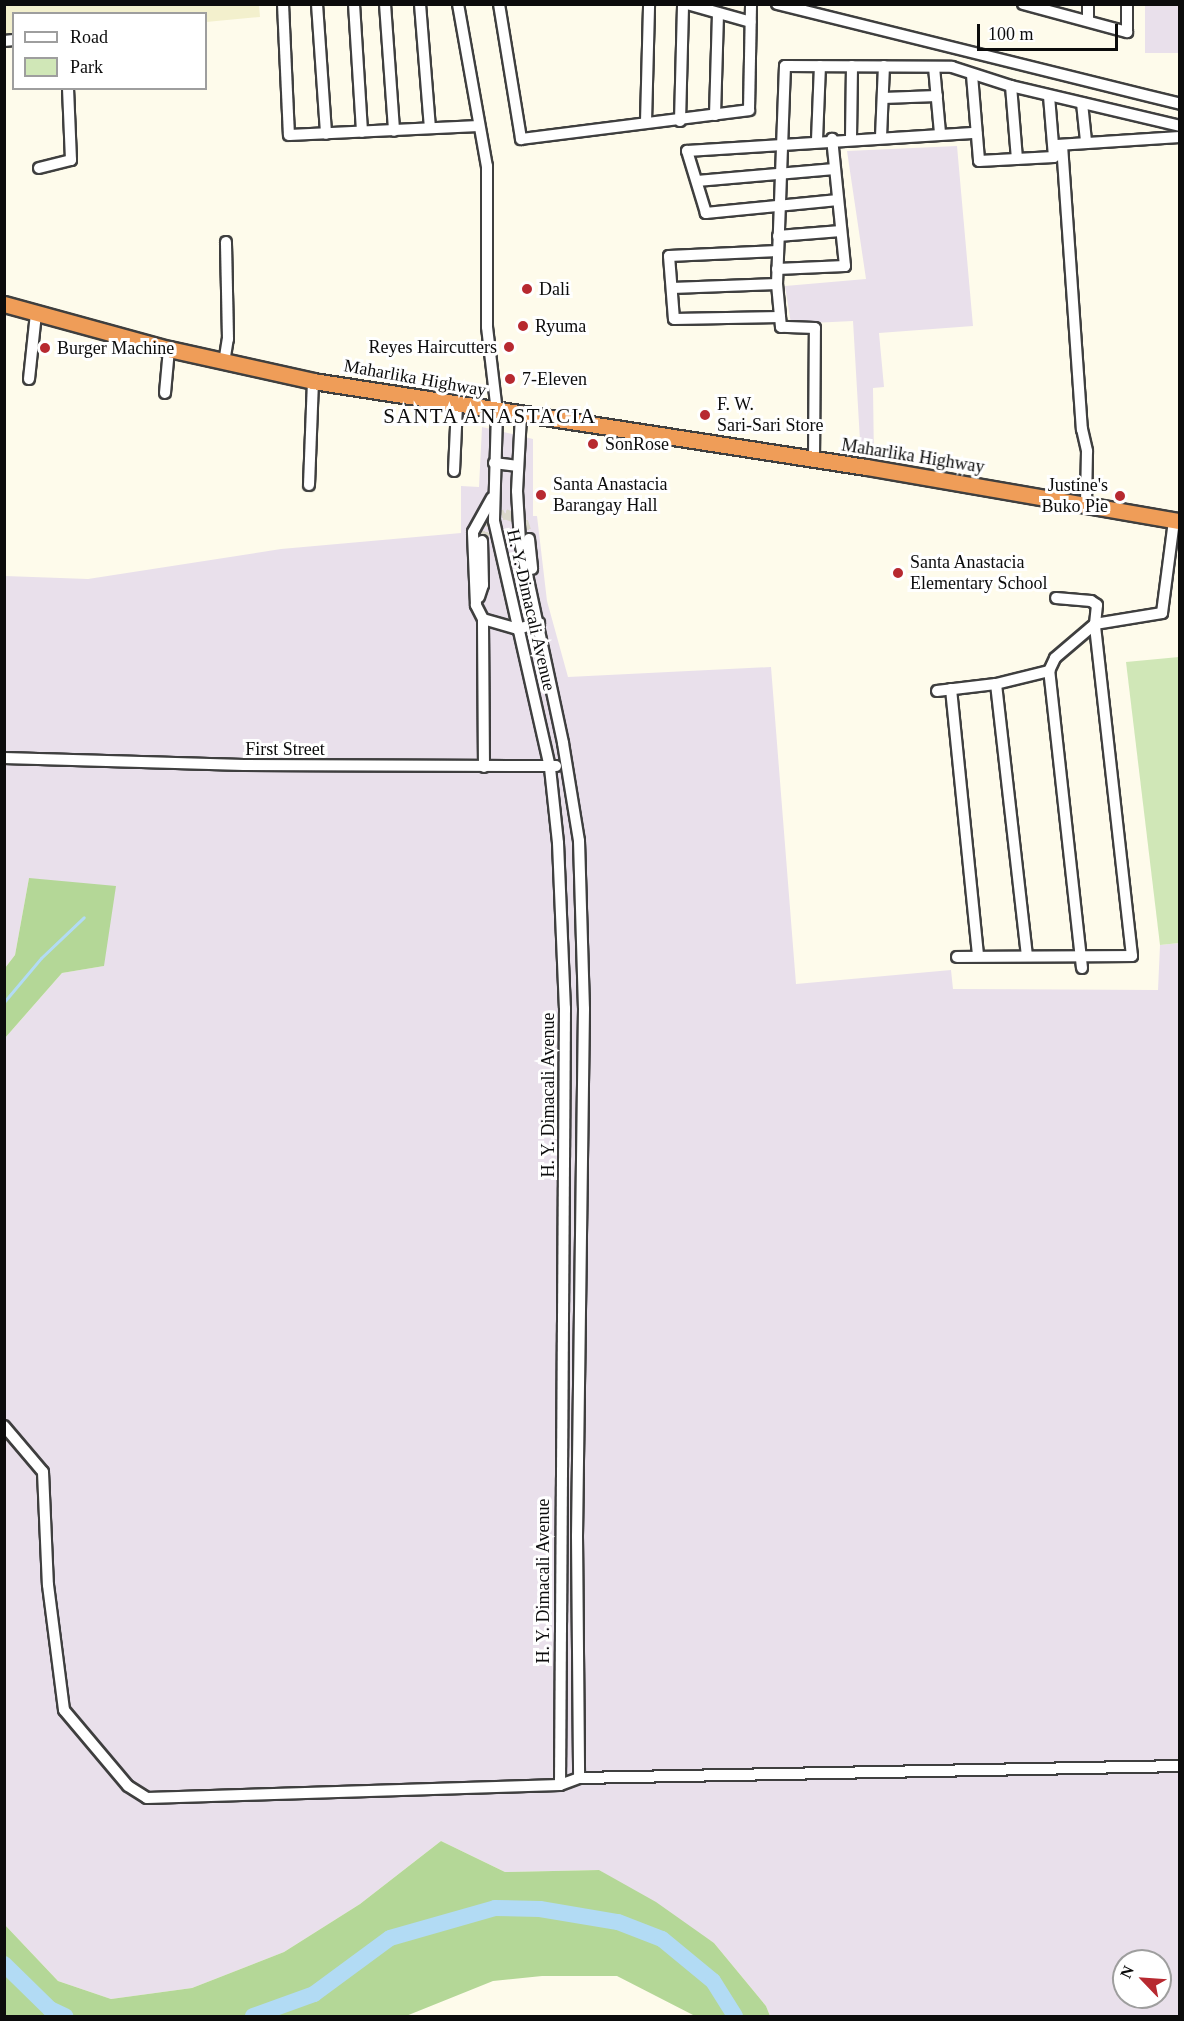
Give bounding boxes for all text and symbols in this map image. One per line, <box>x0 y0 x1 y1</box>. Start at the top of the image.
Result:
legend <box>12 12 207 90</box>
scale bar <box>980 12 1121 50</box>
text: 100 m <box>988 24 1034 44</box>
text: Road <box>70 27 108 47</box>
text: Park <box>70 57 103 77</box>
place label: Dali <box>539 278 570 300</box>
marker: Dali <box>520 282 534 296</box>
place label: Ryuma <box>535 315 586 337</box>
marker: Ryuma <box>516 319 530 333</box>
place label: Reyes Haircutters <box>369 336 497 358</box>
place label: Burger Machine <box>57 337 174 359</box>
marker: Reyes Haircutters <box>502 340 516 354</box>
marker: Burger Machine <box>38 341 52 355</box>
street label: Maharlika Highway <box>342 355 488 401</box>
place label: 7-Eleven <box>522 368 587 390</box>
marker: 7-Eleven <box>503 372 517 386</box>
place label: F. W. Sari-Sari Store <box>717 394 823 436</box>
district label: SANTA ANASTACIA <box>382 403 598 429</box>
marker: F. W. Sari-Sari Store <box>698 408 712 422</box>
place label: SonRose <box>605 433 669 455</box>
street label: Maharlika Highway <box>840 434 986 478</box>
marker: SonRose <box>586 437 600 451</box>
place label: Santa Anastacia Barangay Hall <box>553 474 668 516</box>
place label: Justine's Buko Pie <box>1041 475 1108 518</box>
marker: Santa Anastacia Barangay Hall <box>534 488 548 502</box>
marker: Justine's Buko Pie <box>1113 489 1127 503</box>
street label: H. Y. Dimacali Avenue <box>502 526 560 694</box>
place label: Santa Anastacia Elementary School <box>910 552 1047 594</box>
marker: Santa Anastacia Elementary School <box>891 566 905 580</box>
street label: First Street <box>245 738 325 760</box>
street label: H. Y. Dimacali Avenue <box>537 1012 559 1178</box>
street label: H. Y. Dimacali Avenue <box>532 1498 554 1664</box>
north arrow <box>1112 1949 1172 2009</box>
text: N <box>1117 1963 1137 1981</box>

